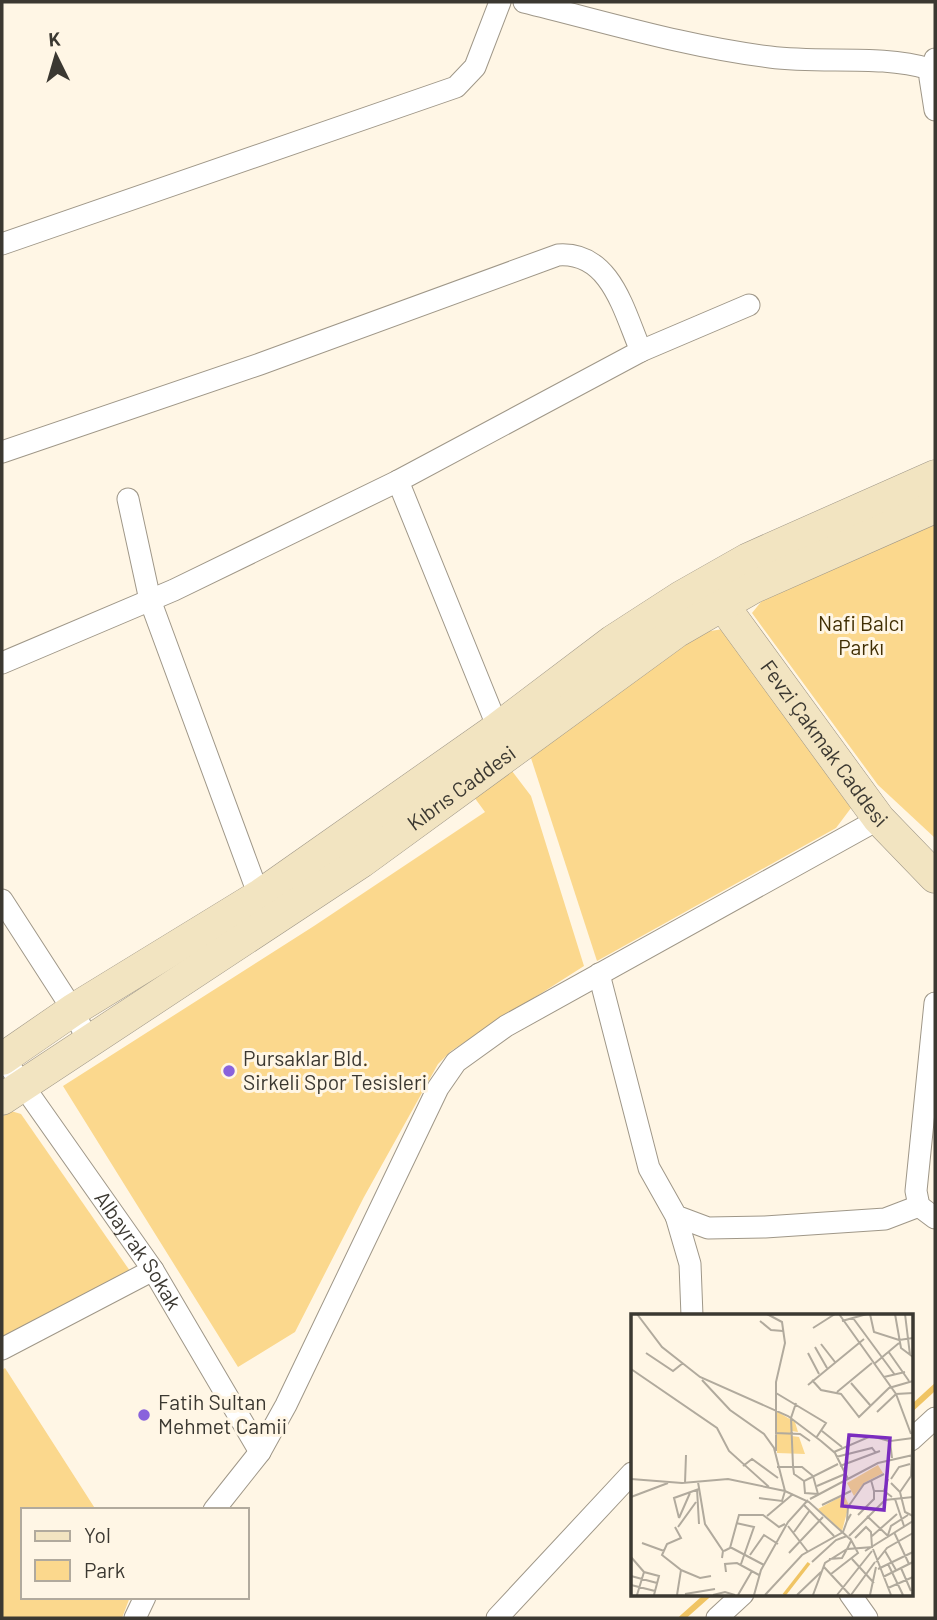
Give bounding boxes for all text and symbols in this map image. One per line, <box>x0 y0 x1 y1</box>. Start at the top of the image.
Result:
north arrow <box>21 21 91 91</box>
text: K <box>48 27 62 51</box>
park label: Nafi Balcı Parkı <box>818 610 904 659</box>
street label: Fevzi Çakmak Caddesi <box>756 655 894 832</box>
street label: Kıbrıs Caddesi <box>402 739 520 835</box>
place label: Pursaklar Bld. Sirkeli Spor Tesisleri <box>243 1045 427 1094</box>
marker: Pursaklar Bld. Sirkeli Spor Tesisleri <box>221 1063 237 1079</box>
street label: Albayrak Sokak <box>90 1186 188 1314</box>
inset map <box>631 1314 912 1596</box>
place label: Fatih Sultan Mehmet Camii <box>158 1389 287 1438</box>
marker: Fatih Sultan Mehmet Camii <box>136 1407 152 1423</box>
legend <box>21 1508 248 1599</box>
text: Yol <box>84 1522 111 1547</box>
text: Park <box>84 1557 125 1582</box>

